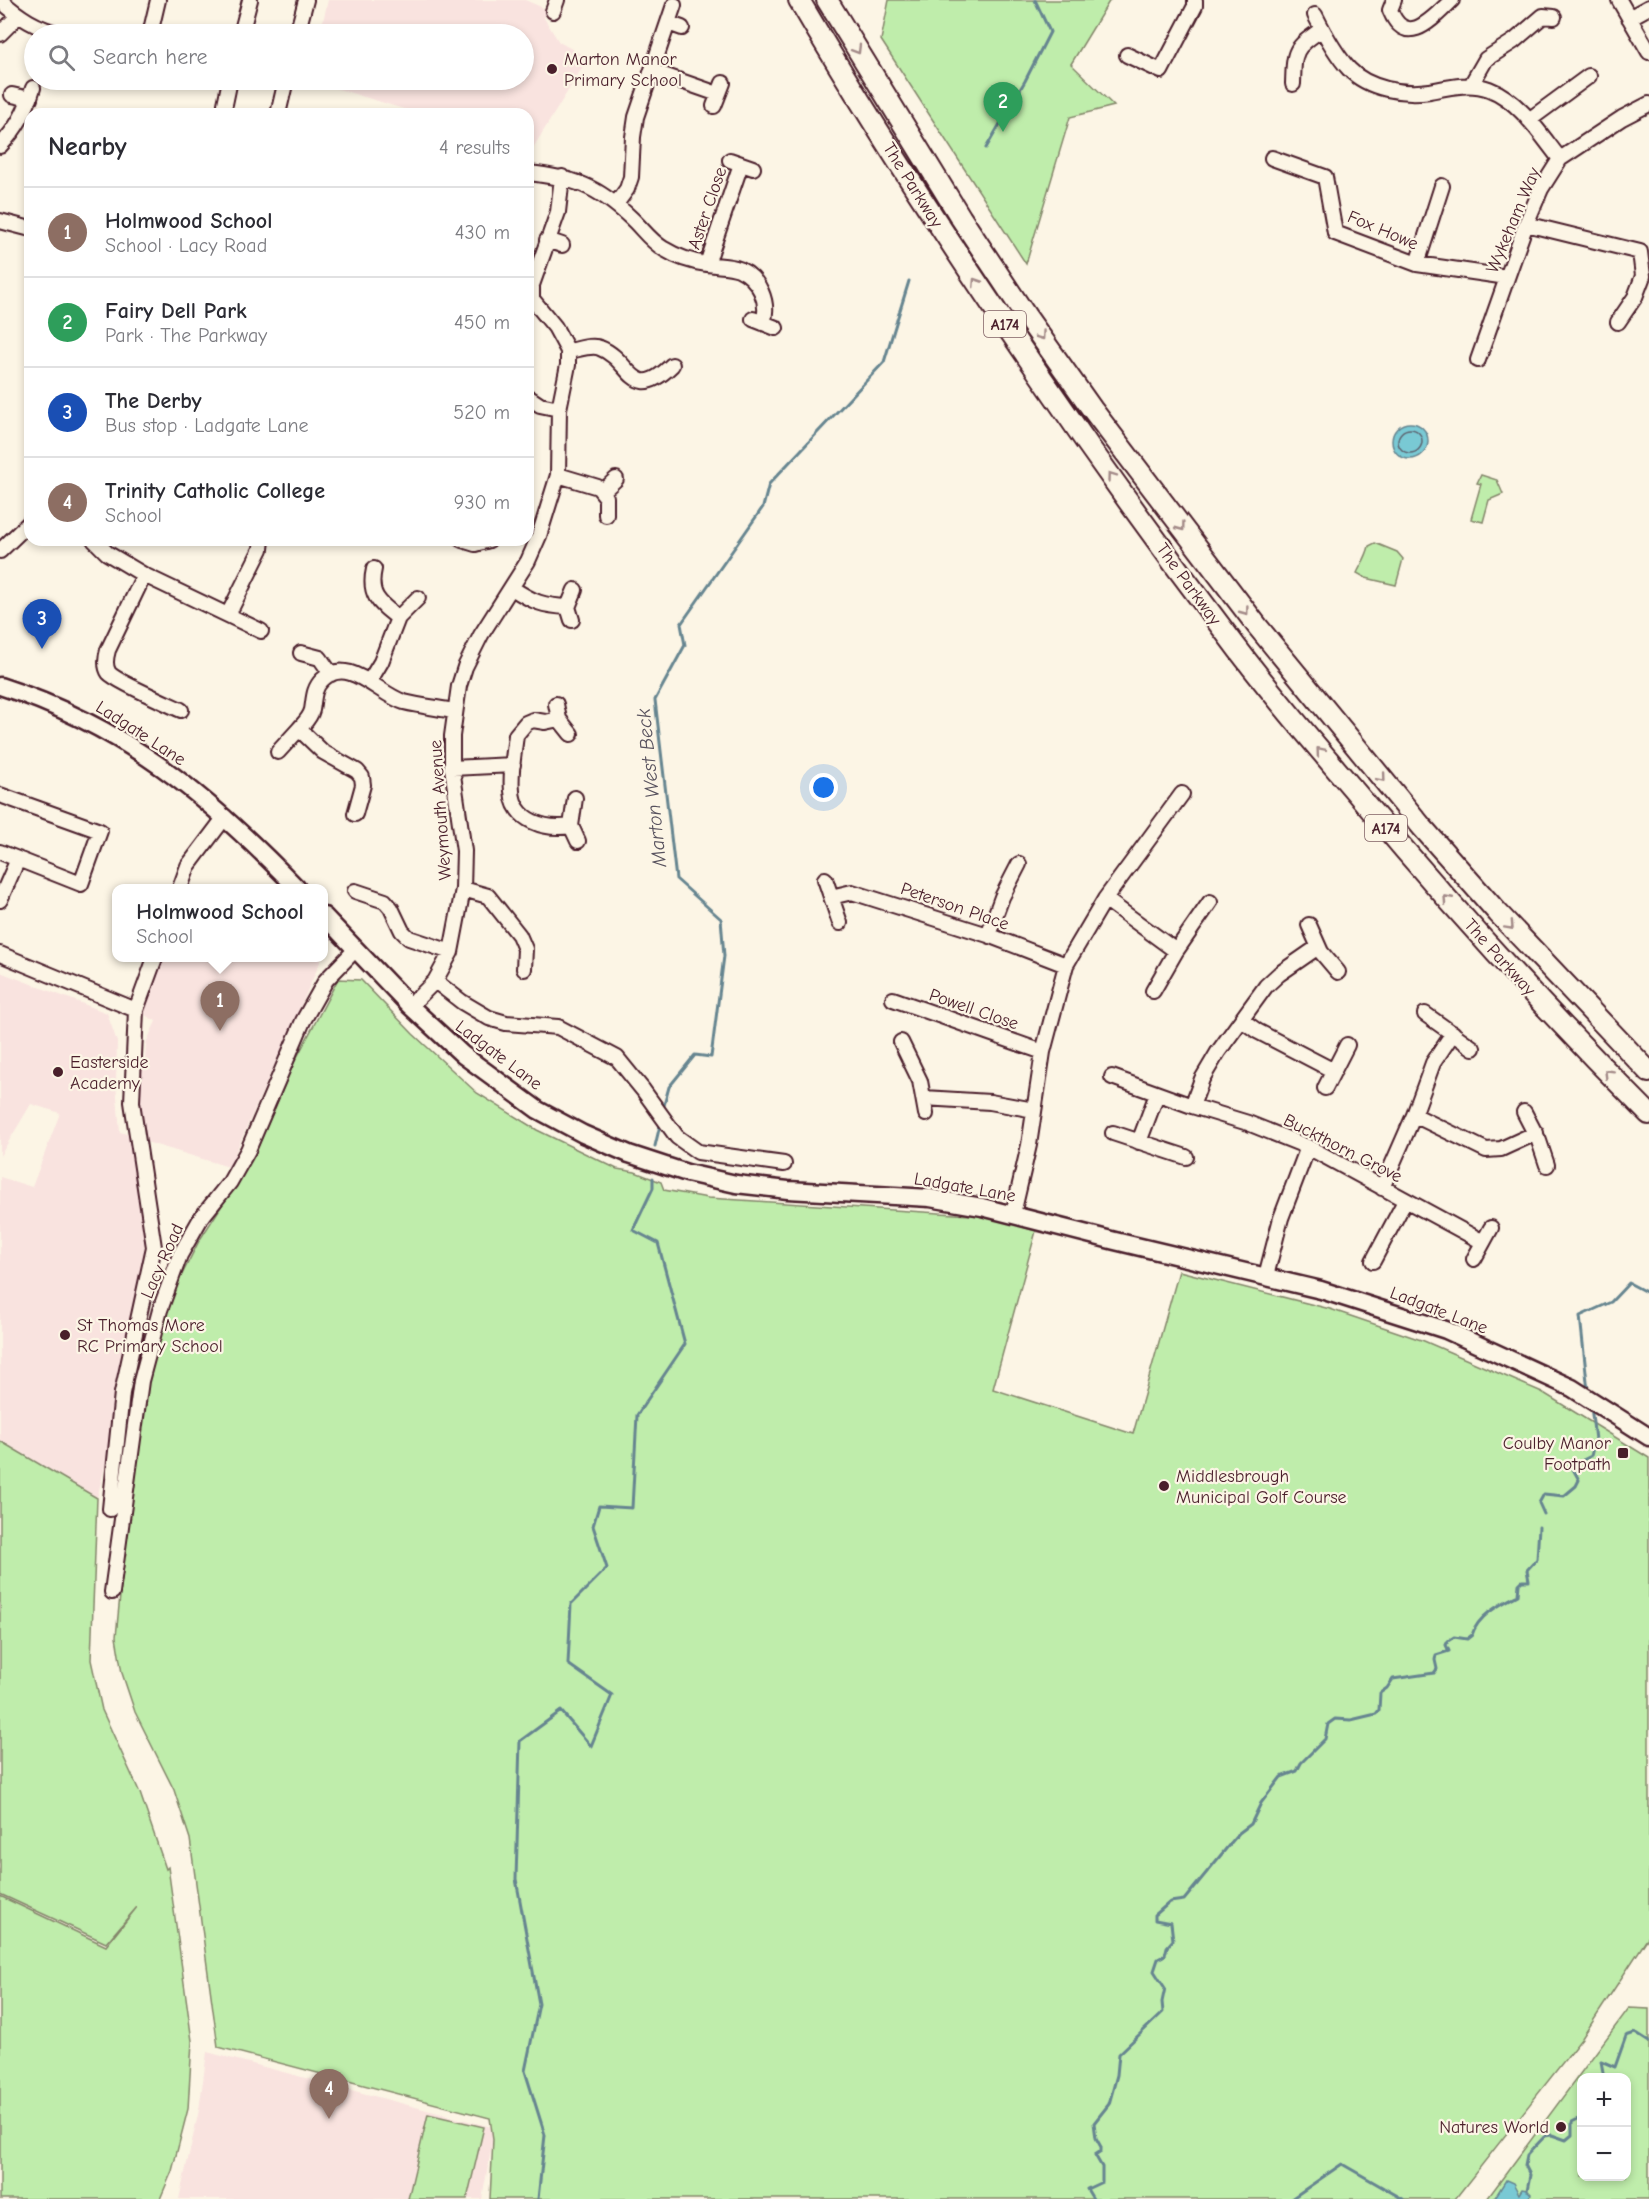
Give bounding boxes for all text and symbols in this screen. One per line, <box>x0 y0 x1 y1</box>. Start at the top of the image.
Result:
search box <box>24 24 534 90</box>
icon: search <box>45 41 78 74</box>
text: Search here <box>93 44 208 70</box>
one-way arrow <box>849 44 861 54</box>
place label: Marton Manor Primary School <box>564 49 682 91</box>
marker: Marton Manor Primary School <box>545 62 559 76</box>
pin: 2 <box>984 82 1022 132</box>
text: Nearby <box>48 132 127 162</box>
text: 4 results <box>439 136 510 159</box>
street label: The Parkway <box>878 139 948 232</box>
street label: Wykeham Way <box>1482 163 1545 276</box>
street label: Aster Close <box>684 164 731 252</box>
street label: Fox Howe <box>1344 206 1421 255</box>
text: Holmwood School <box>105 208 272 234</box>
text: 1 <box>64 221 71 244</box>
text: 430 m <box>455 221 510 244</box>
text: School · Lacy Road <box>105 234 267 257</box>
one-way arrow <box>972 277 983 288</box>
text: Fairy Dell Park <box>105 298 247 324</box>
text: 2 <box>63 311 72 334</box>
text: 450 m <box>454 311 510 334</box>
road number: A174 <box>984 311 1026 337</box>
text: Park · The Parkway <box>105 324 267 347</box>
one-way arrow <box>1034 330 1045 341</box>
text: The Derby <box>105 388 202 414</box>
text: 3 <box>63 401 72 424</box>
text: 520 m <box>453 401 510 424</box>
text: Bus stop · Ladgate Lane <box>105 414 309 437</box>
one-way arrow <box>1107 472 1118 483</box>
text: Trinity Catholic College <box>105 478 325 504</box>
text: 4 <box>63 491 72 514</box>
text: 930 m <box>454 491 510 514</box>
text: School <box>105 504 162 527</box>
one-way arrow <box>1174 520 1185 531</box>
street label: The Parkway <box>1152 539 1226 630</box>
pin: 3 <box>22 600 62 649</box>
one-way arrow <box>1238 605 1249 616</box>
street label: Ladgate Lane <box>92 697 190 770</box>
water label: Marton West Beck <box>632 707 671 869</box>
street label: Weymouth Avenue <box>425 739 456 881</box>
one-way arrow <box>1317 747 1328 758</box>
one-way arrow <box>1375 772 1386 783</box>
your location <box>809 773 838 802</box>
road number: A174 <box>1365 815 1407 841</box>
street label: Peterson Place <box>898 878 1012 935</box>
popup <box>112 884 328 962</box>
one-way arrow <box>1443 895 1454 905</box>
text: Holmwood School <box>136 899 304 925</box>
street label: The Parkway <box>1460 915 1540 1001</box>
one-way arrow <box>1503 919 1514 929</box>
text: School <box>136 925 193 948</box>
pin: 1 <box>200 982 240 1031</box>
street label: Powell Close <box>926 984 1021 1035</box>
street label: Ladgate Lane <box>451 1016 546 1095</box>
place label: Easterside Academy <box>70 1052 149 1094</box>
marker: Easterside Academy <box>51 1065 65 1079</box>
one-way arrow <box>1604 1069 1615 1080</box>
street label: Buckthorn Grove <box>1280 1109 1406 1187</box>
street label: Ladgate Lane <box>912 1168 1017 1207</box>
street label: Lacy Road <box>137 1221 188 1302</box>
street label: Ladgate Lane <box>1387 1282 1491 1339</box>
place label: St Thomas More RC Primary School <box>77 1315 223 1357</box>
marker: St Thomas More RC Primary School <box>58 1328 72 1342</box>
place label: Coulby Manor Footpath <box>1503 1433 1612 1475</box>
marker: Coulby Manor Footpath <box>1616 1446 1630 1460</box>
place label: Middlesbrough Municipal Golf Course <box>1176 1466 1347 1508</box>
marker: Middlesbrough Municipal Golf Course <box>1157 1479 1171 1493</box>
pin: 4 <box>310 2070 348 2119</box>
map controls <box>1577 2073 1631 2181</box>
button: + <box>1577 2073 1631 2127</box>
place label: Natures World <box>1439 2117 1549 2138</box>
marker: Natures World <box>1554 2120 1568 2134</box>
button: − <box>1577 2127 1631 2181</box>

